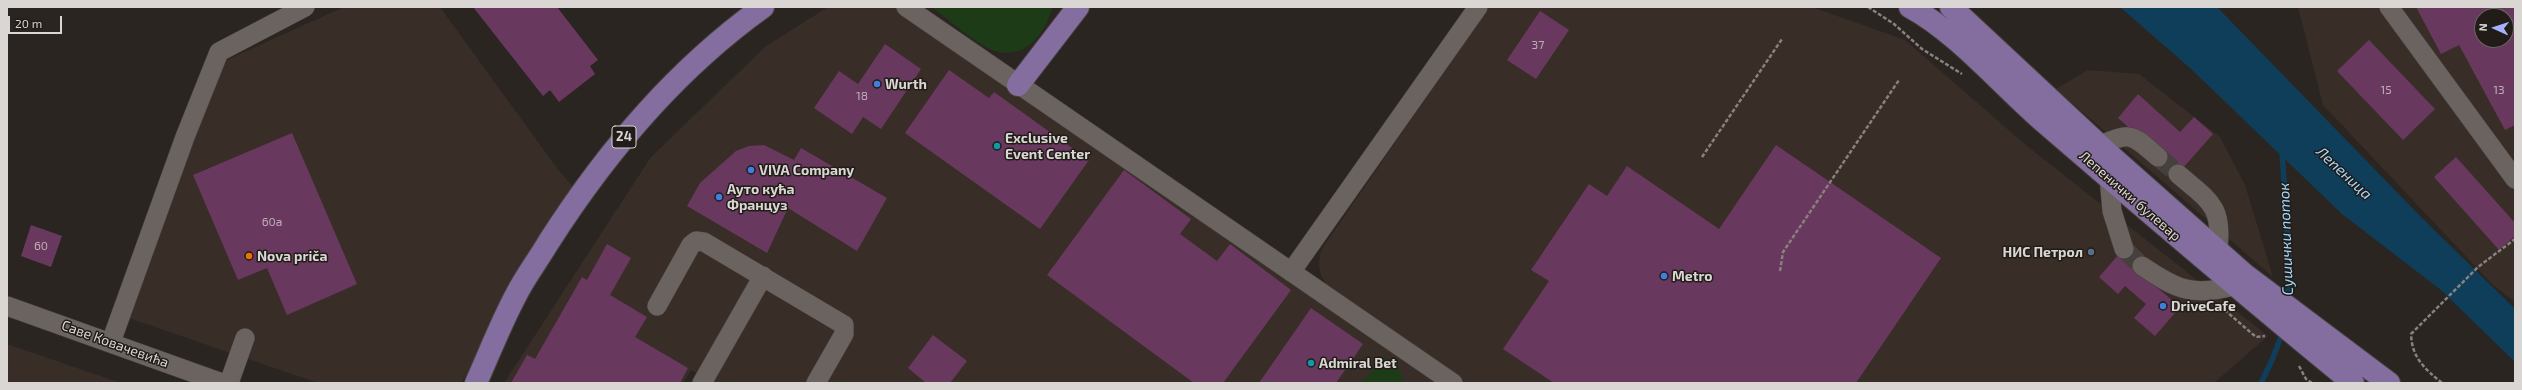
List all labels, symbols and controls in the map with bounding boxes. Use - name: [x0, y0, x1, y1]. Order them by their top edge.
- scale bar: [10, 8, 64, 34]
- north arrow: [2474, 8, 2514, 48]
- text: 20 m: [15, 16, 42, 30]
- text: N: [2476, 23, 2489, 32]
- house number: 37: [1532, 38, 1544, 52]
- place label: Wurth: [885, 76, 927, 92]
- marker: Wurth: [872, 79, 882, 89]
- house number: 15: [2380, 83, 2392, 97]
- house number: 13: [2493, 83, 2505, 97]
- house number: 18: [856, 89, 868, 103]
- road number: 24: [612, 126, 636, 148]
- place label: Exclusive Event Center: [1005, 130, 1090, 162]
- marker: Exclusive Event Center: [992, 141, 1002, 151]
- water label: Лепеница: [2312, 143, 2376, 203]
- street label: Лепенички булевар: [2076, 147, 2184, 245]
- place label: VIVA Company: [759, 162, 854, 178]
- marker: VIVA Company: [746, 165, 756, 175]
- place label: Ауто кућа Француз: [727, 181, 795, 214]
- water label: Сушички поток: [2275, 182, 2297, 296]
- marker: Ауто кућа Француз: [714, 192, 724, 202]
- house number: 60a: [262, 215, 282, 229]
- house number: 60: [34, 239, 48, 253]
- place label: НИС Петрол: [2002, 244, 2083, 260]
- marker: НИС Петрол: [2086, 247, 2096, 257]
- place label: Nova priča: [257, 248, 327, 264]
- marker: Nova priča: [244, 251, 254, 261]
- place label: Metro: [1672, 268, 1713, 284]
- marker: Metro: [1659, 271, 1669, 281]
- place label: DriveCafe: [2171, 298, 2236, 314]
- marker: DriveCafe: [2158, 301, 2168, 311]
- street label: Саве Ковачевића: [59, 317, 171, 371]
- place label: Admiral Bet: [1319, 355, 1397, 371]
- marker: Admiral Bet: [1306, 358, 1316, 368]

